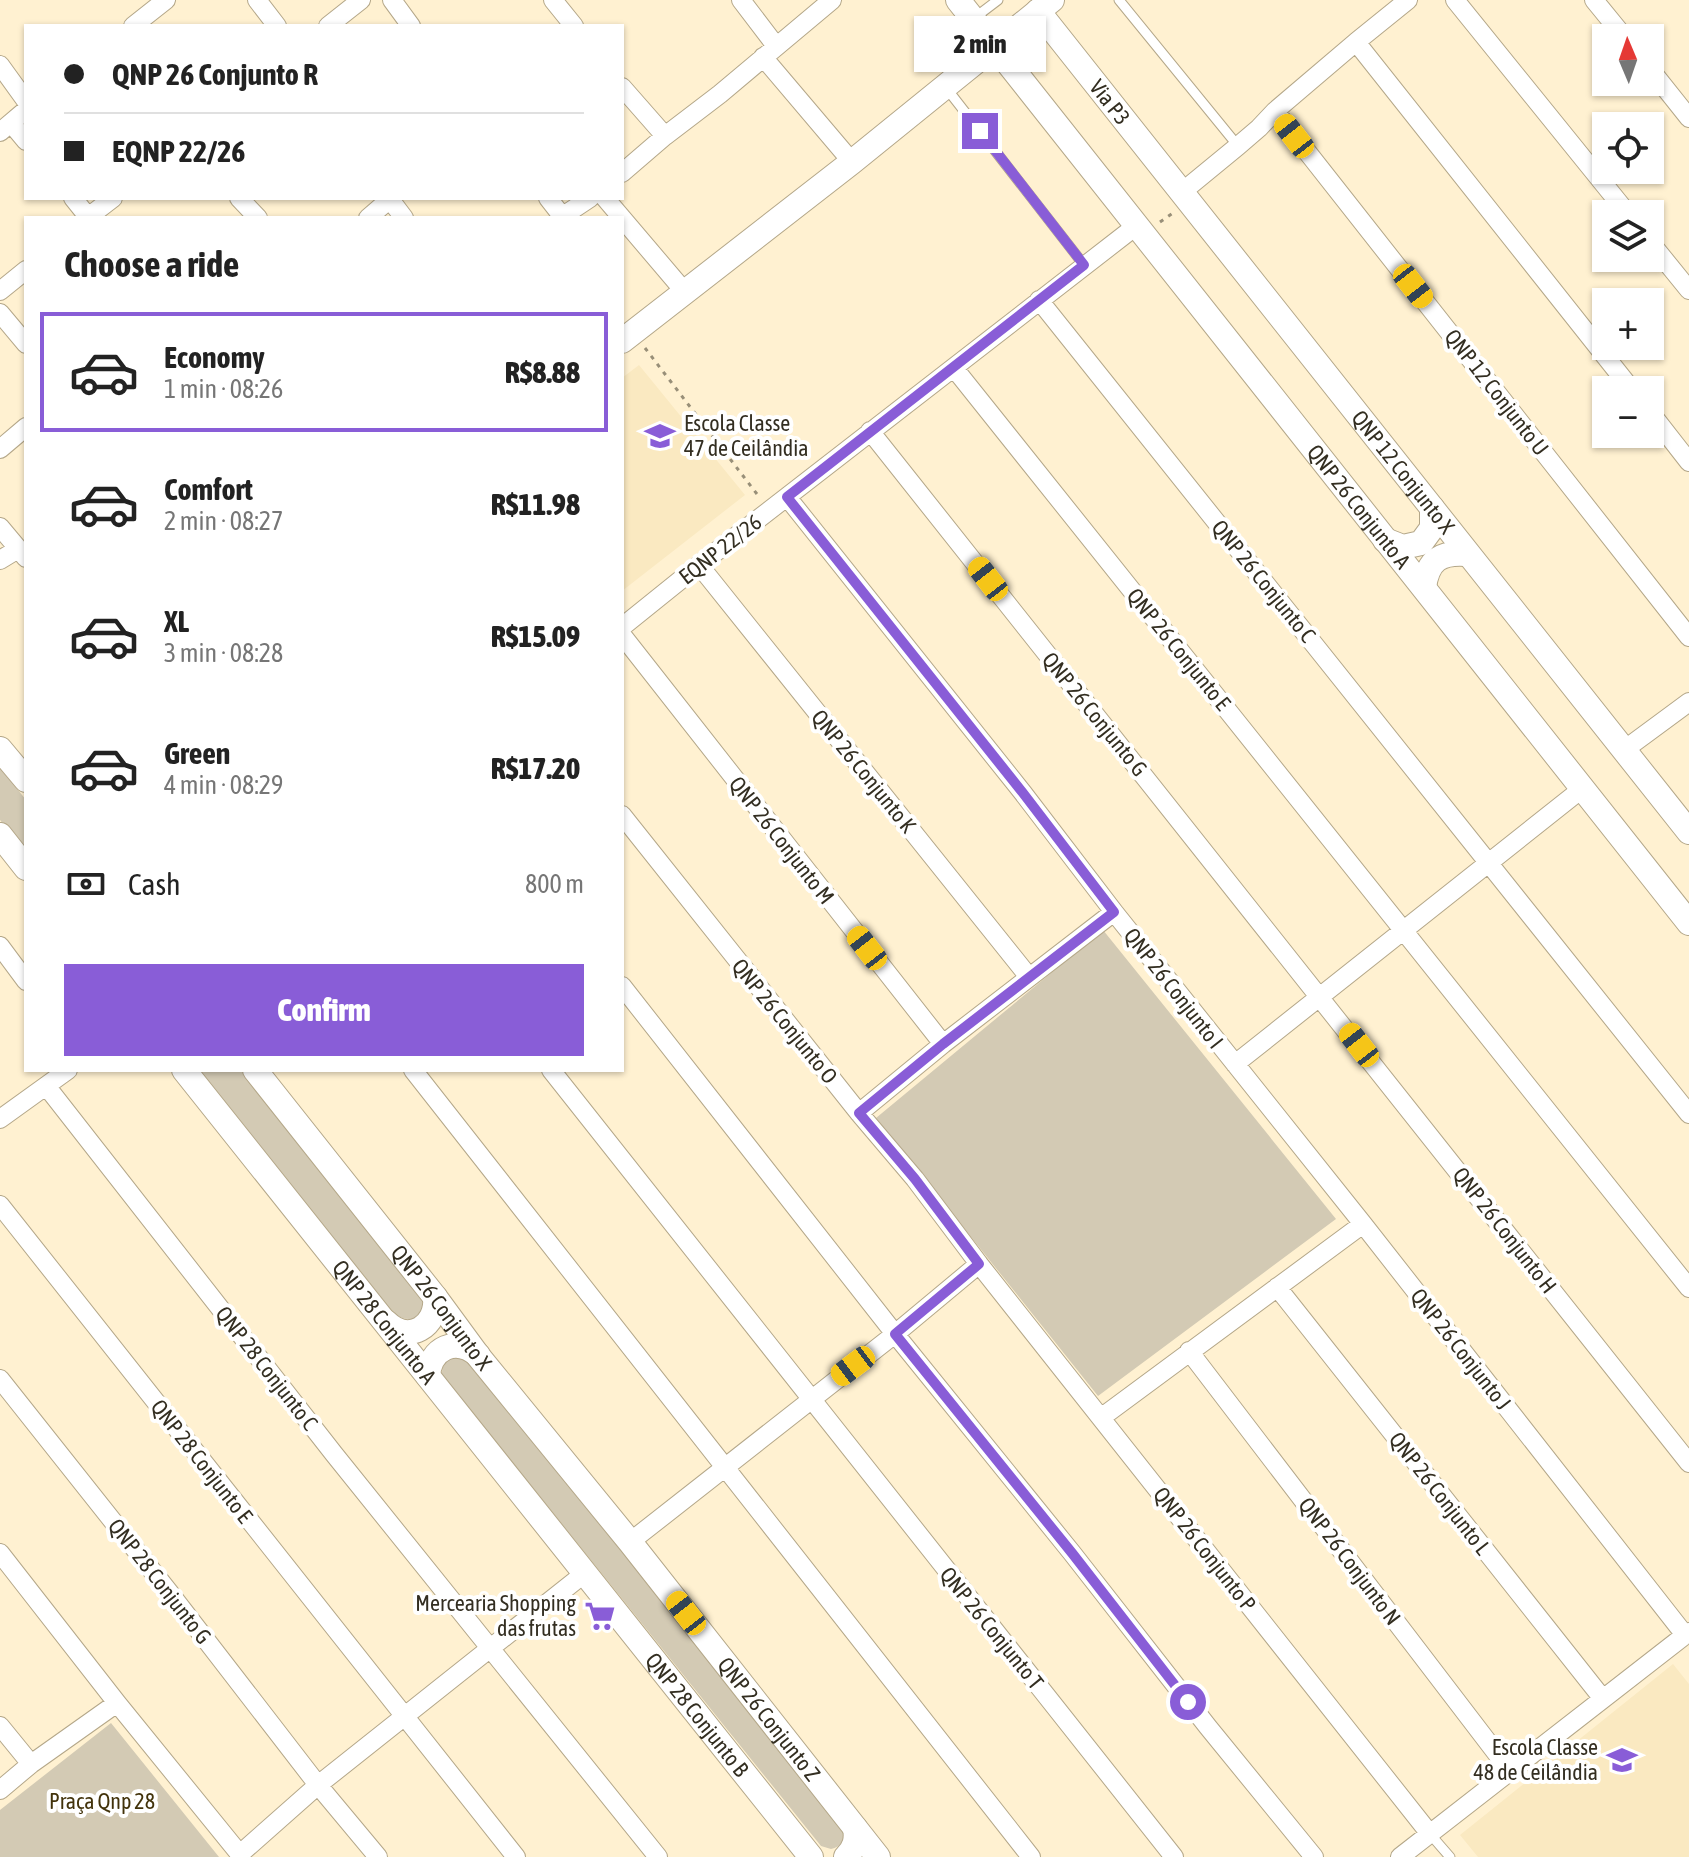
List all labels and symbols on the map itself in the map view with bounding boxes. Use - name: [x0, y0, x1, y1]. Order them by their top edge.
- callout: 2 min: [914, 15, 1046, 71]
- north arrow: [1592, 24, 1664, 96]
- street label: Via P3: [1084, 74, 1136, 130]
- car: [1270, 110, 1318, 162]
- route end: [962, 113, 998, 149]
- car: [1389, 260, 1437, 312]
- street label: QNP 12 Conjunto U: [1440, 324, 1554, 460]
- street label: QNP 12 Conjunto X: [1347, 405, 1460, 539]
- place label: Escola Classe 47 de Ceilândia: [684, 410, 809, 461]
- school or university icon: Escola Classe 47 de Ceilândia: [643, 419, 677, 453]
- street label: QNP 26 Conjunto A: [1302, 439, 1416, 574]
- street label: EQNP 22/26: [673, 509, 767, 589]
- street label: QNP 26 Conjunto C: [1207, 515, 1321, 648]
- car: [964, 553, 1012, 605]
- street label: QNP 26 Conjunto E: [1122, 583, 1237, 716]
- street label: QNP 26 Conjunto G: [1037, 647, 1153, 781]
- street label: QNP 26 Conjunto K: [806, 704, 922, 838]
- street label: QNP 26 Conjunto M: [724, 771, 840, 909]
- car: [843, 922, 891, 974]
- street label: QNP 26 Conjunto I: [1119, 923, 1229, 1053]
- street label: QNP 26 Conjunto O: [727, 953, 843, 1089]
- car: [1335, 1019, 1383, 1071]
- street label: QNP 26 Conjunto H: [1448, 1162, 1562, 1298]
- street label: QNP 26 Conjunto X: [386, 1240, 497, 1375]
- street label: QNP 28 Conjunto A: [327, 1255, 442, 1389]
- street label: QNP 26 Conjunto J: [1405, 1283, 1517, 1415]
- street label: QNP 28 Conjunto C: [211, 1301, 323, 1435]
- car: [827, 1342, 879, 1390]
- street label: QNP 28 Conjunto E: [146, 1394, 259, 1528]
- street label: QNP 26 Conjunto L: [1384, 1426, 1496, 1560]
- street label: QNP 26 Conjunto P: [1148, 1482, 1262, 1616]
- street label: QNP 26 Conjunto N: [1294, 1492, 1406, 1630]
- street label: QNP 28 Conjunto G: [103, 1513, 217, 1649]
- street label: QNP 26 Conjunto T: [935, 1562, 1049, 1695]
- car: [662, 1587, 710, 1639]
- place label: Mercearia Shopping das frutas: [415, 1590, 577, 1641]
- supermarket icon: Mercearia Shopping das frutas: [583, 1599, 617, 1633]
- street label: QNP 28 Conjunto B: [640, 1647, 755, 1782]
- street label: QNP 26 Conjunto Z: [713, 1652, 826, 1786]
- route start: [1170, 1684, 1206, 1720]
- place label: Escola Classe 48 de Ceilândia: [1473, 1734, 1598, 1785]
- school or university icon: Escola Classe 48 de Ceilândia: [1605, 1743, 1639, 1777]
- park label: Praça Qnp 28: [49, 1788, 155, 1814]

